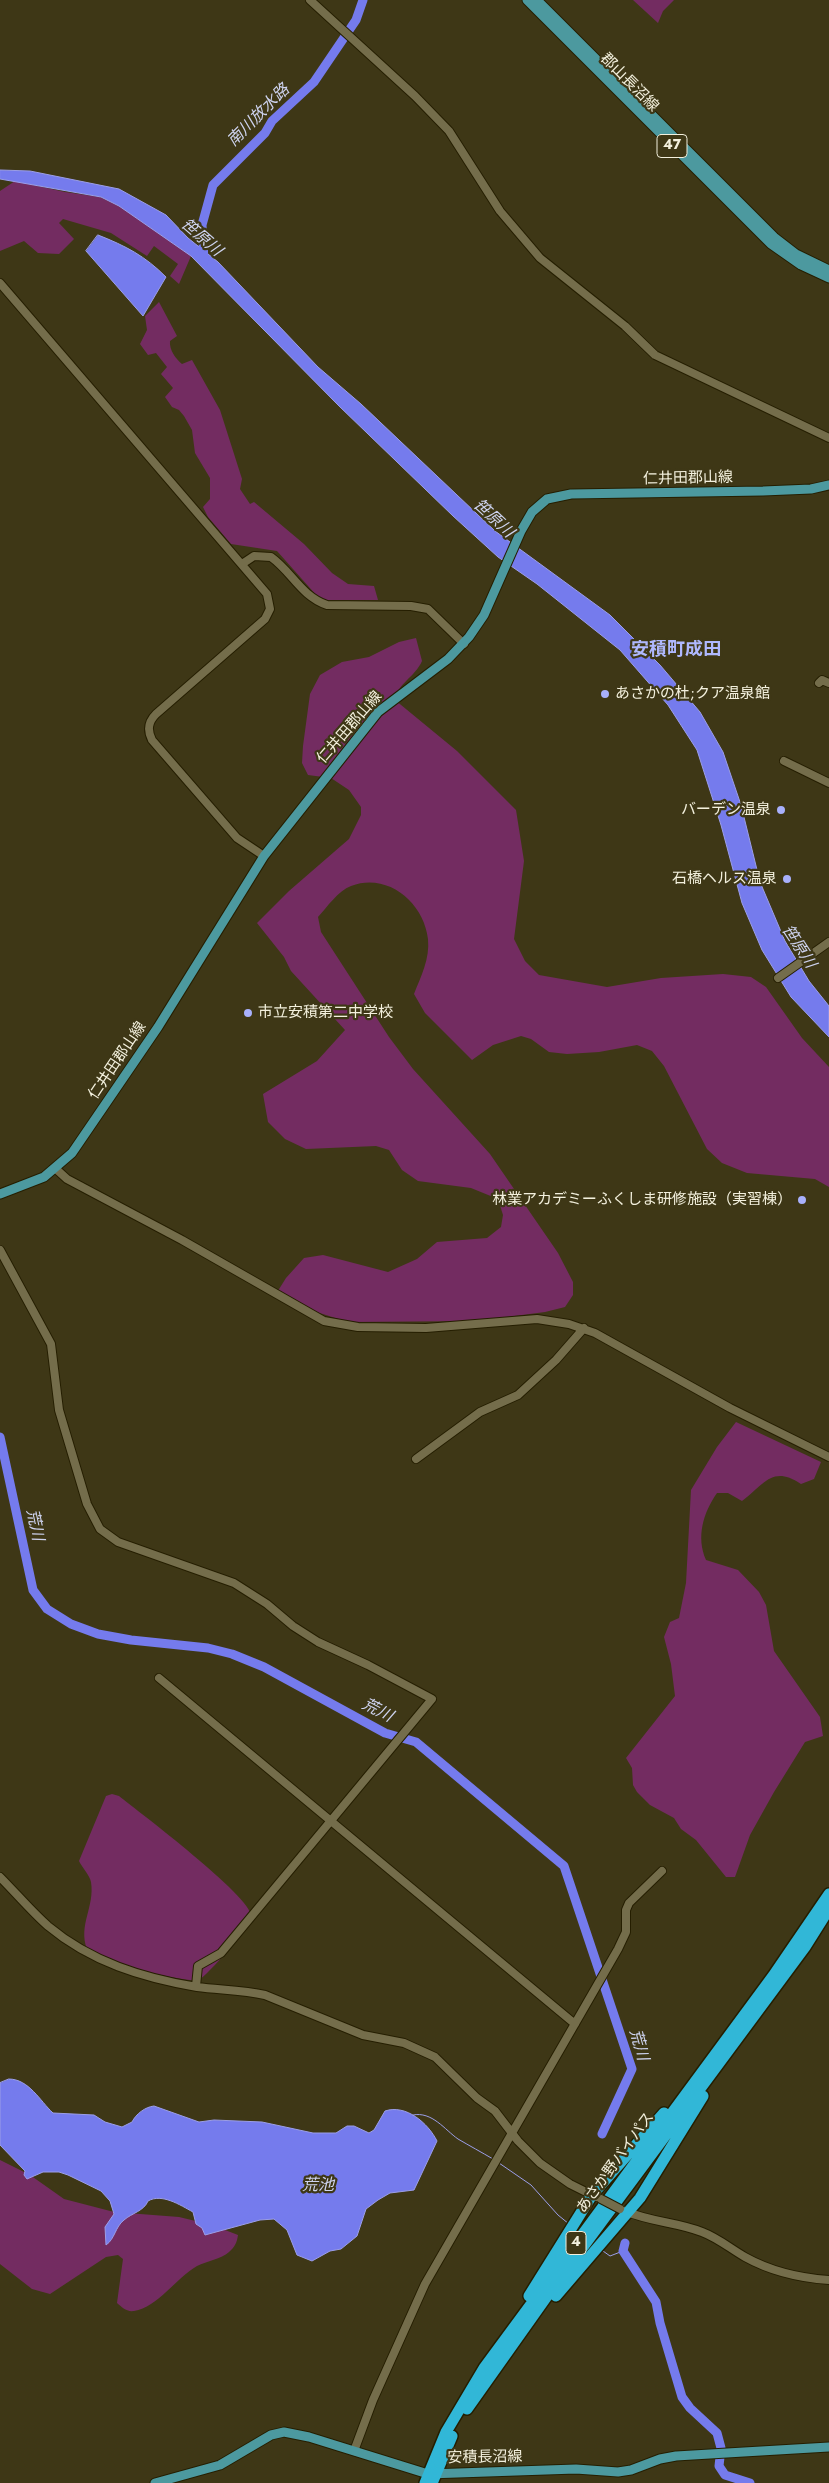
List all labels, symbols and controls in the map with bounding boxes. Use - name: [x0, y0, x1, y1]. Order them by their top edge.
- street label: 郡山長沼線: [596, 50, 662, 116]
- water label: 南川放水路: [224, 81, 294, 151]
- road number: 47: [657, 134, 687, 158]
- water label: 笹原川: [177, 215, 225, 261]
- street label: 仁井田郡山線: [643, 469, 733, 489]
- water label: 笹原川: [469, 496, 517, 542]
- district label: 安積町成田: [631, 640, 721, 662]
- place label: あさかの杜;クア温泉館: [615, 685, 770, 703]
- street label: 仁井田郡山線: [314, 688, 386, 768]
- marker: あさかの杜;クア温泉館: [599, 688, 611, 700]
- place label: バーデン温泉: [681, 801, 771, 819]
- marker: バーデン温泉: [775, 804, 787, 816]
- place label: 石橋ヘルス温泉: [672, 870, 777, 888]
- marker: 石橋ヘルス温泉: [781, 873, 793, 885]
- water label: 笹原川: [777, 922, 819, 972]
- place label: 市立安積第二中学校: [258, 1004, 393, 1022]
- marker: 市立安積第二中学校: [242, 1007, 254, 1019]
- street label: 仁井田郡山線: [85, 1019, 151, 1103]
- place label: 林業アカデミーふくしま研修施設（実習棟）: [492, 1191, 792, 1209]
- marker: 林業アカデミーふくしま研修施設（実習棟）: [796, 1194, 808, 1206]
- water label: 荒川: [21, 1507, 47, 1543]
- water label: 荒川: [358, 1695, 396, 1727]
- water label: 荒川: [624, 2027, 652, 2063]
- street label: あさか野バイパス: [573, 2109, 659, 2217]
- water label: 荒池: [302, 2176, 334, 2196]
- road number: 4: [566, 2232, 586, 2254]
- street label: 安積長沼線: [447, 2448, 523, 2468]

